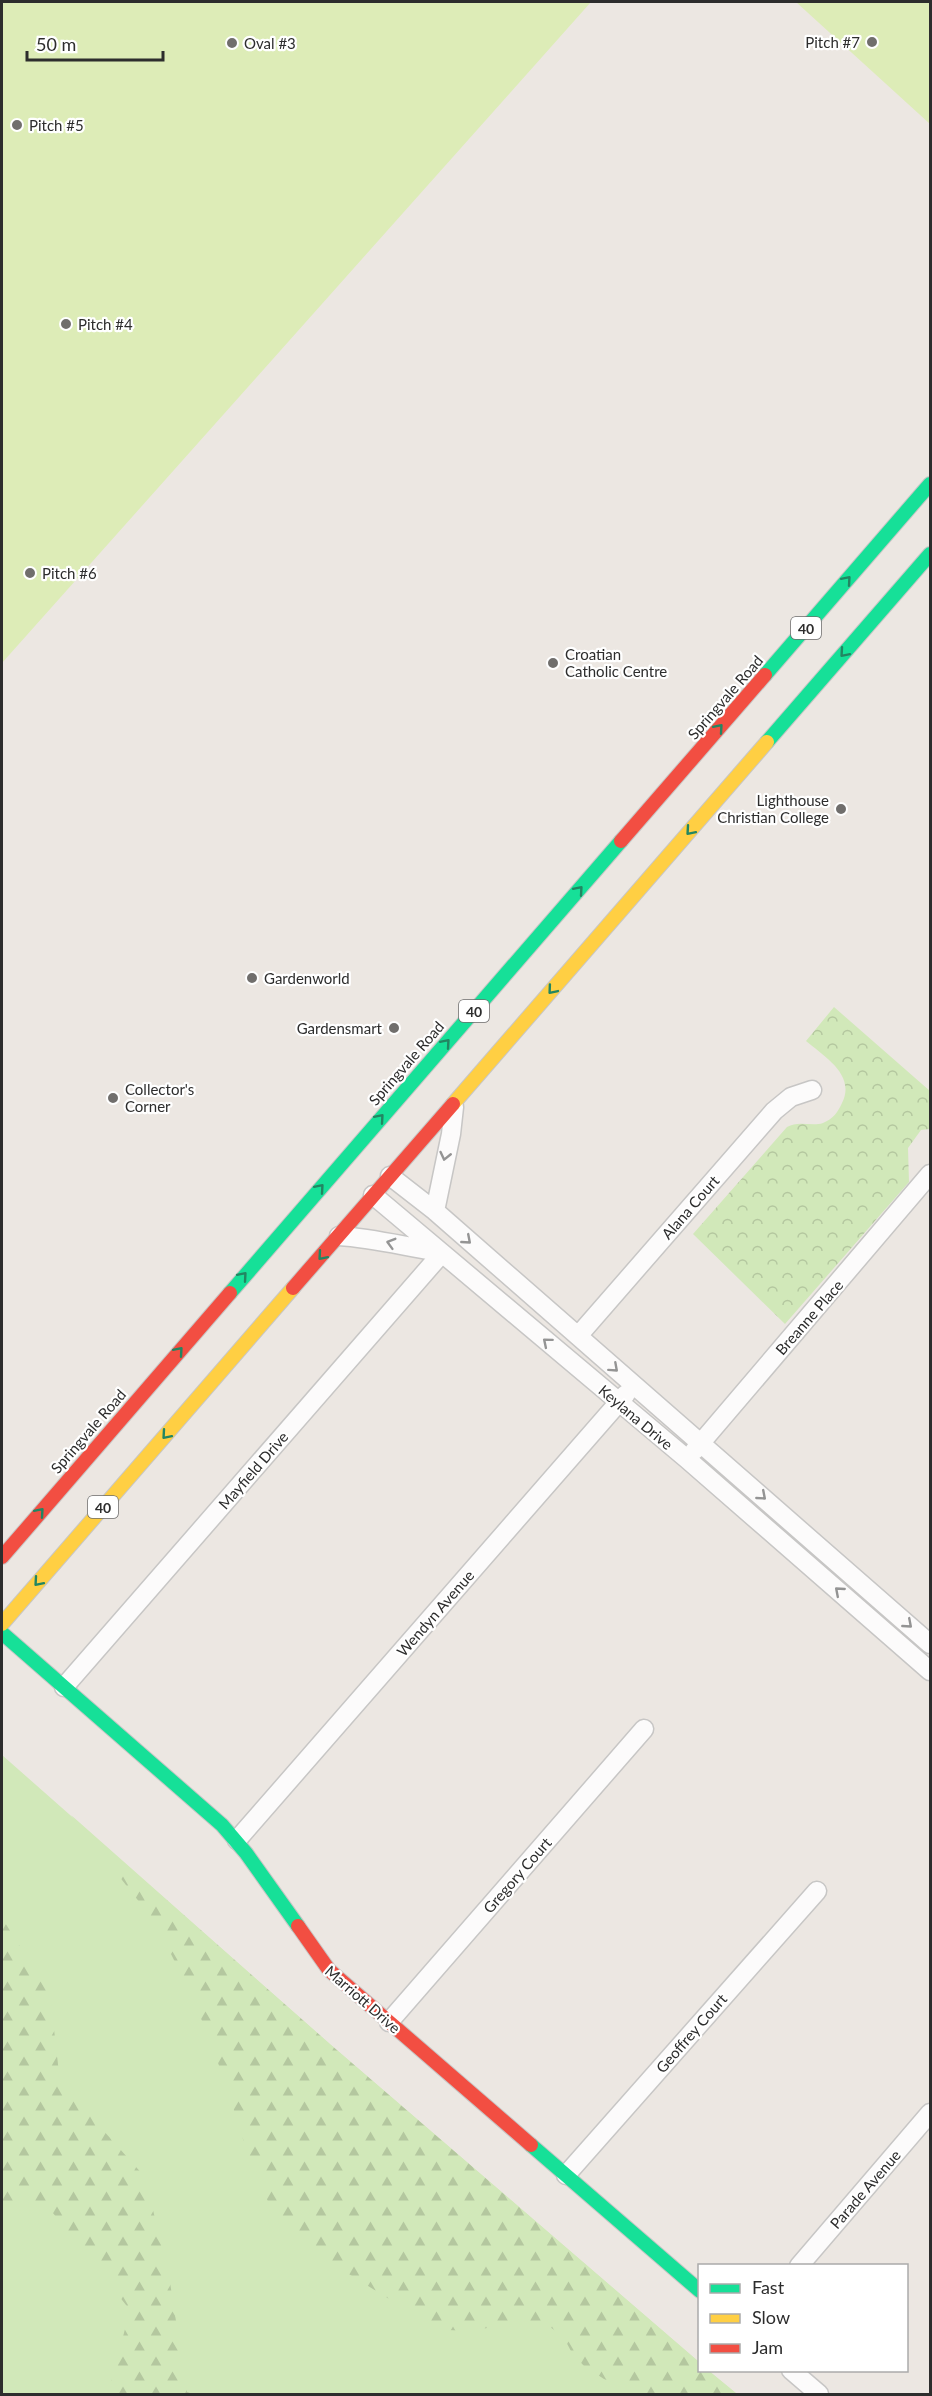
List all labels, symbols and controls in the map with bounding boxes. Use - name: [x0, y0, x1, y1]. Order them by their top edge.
- scale bar: [27, 24, 164, 62]
- text: 50 m: [36, 33, 76, 55]
- place label: Pitch #7: [805, 33, 860, 51]
- place label: Oval #3: [244, 34, 296, 52]
- marker: Pitch #7: [865, 35, 879, 49]
- marker: Oval #3: [225, 36, 239, 50]
- place label: Pitch #5: [29, 116, 84, 134]
- marker: Pitch #5: [10, 118, 24, 132]
- place label: Pitch #4: [78, 315, 133, 333]
- marker: Pitch #4: [59, 317, 73, 331]
- place label: Pitch #6: [42, 564, 97, 582]
- marker: Pitch #6: [23, 566, 37, 580]
- one-way arrow: [840, 576, 851, 587]
- road number: 40: [791, 617, 821, 639]
- place label: Croatian Catholic Centre: [565, 645, 667, 680]
- one-way arrow: [840, 647, 851, 657]
- street label: Springvale Road: [684, 651, 766, 743]
- marker: Croatian Catholic Centre: [546, 656, 560, 670]
- one-way arrow: [712, 724, 723, 735]
- place label: Lighthouse Christian College: [717, 791, 829, 826]
- marker: Lighthouse Christian College: [834, 802, 848, 816]
- one-way arrow: [686, 825, 697, 835]
- one-way arrow: [572, 886, 583, 897]
- place label: Gardenworld: [264, 969, 350, 987]
- marker: Gardenworld: [245, 971, 259, 985]
- one-way arrow: [549, 983, 560, 994]
- road number: 40: [459, 1000, 489, 1022]
- street label: Springvale Road: [365, 1017, 447, 1109]
- place label: Gardensmart: [297, 1019, 383, 1037]
- marker: Gardensmart: [387, 1021, 401, 1035]
- one-way arrow: [438, 1039, 449, 1050]
- place label: Collector's Corner: [125, 1080, 194, 1115]
- marker: Collector's Corner: [106, 1091, 120, 1105]
- one-way arrow: [373, 1114, 384, 1125]
- one-way arrow: [440, 1151, 453, 1161]
- street label: Alana Court: [658, 1171, 723, 1242]
- one-way arrow: [313, 1184, 324, 1195]
- one-way arrow: [461, 1233, 471, 1244]
- one-way arrow: [386, 1238, 397, 1250]
- one-way arrow: [318, 1249, 329, 1259]
- one-way arrow: [236, 1272, 247, 1283]
- street label: Breanne Place: [772, 1276, 847, 1358]
- one-way arrow: [543, 1338, 554, 1349]
- one-way arrow: [172, 1347, 183, 1358]
- one-way arrow: [607, 1361, 618, 1372]
- street label: Keylana Drive: [595, 1381, 677, 1453]
- street label: Springvale Road: [47, 1385, 129, 1477]
- one-way arrow: [162, 1428, 173, 1439]
- street label: Mayfield Drive: [214, 1428, 292, 1512]
- one-way arrow: [755, 1488, 766, 1499]
- road number: 40: [88, 1496, 118, 1518]
- one-way arrow: [32, 1508, 43, 1519]
- street label: Wendyn Avenue: [393, 1566, 477, 1660]
- one-way arrow: [34, 1575, 45, 1586]
- one-way arrow: [835, 1587, 846, 1598]
- one-way arrow: [901, 1617, 912, 1628]
- street label: Gregory Court: [479, 1833, 555, 1917]
- street label: Marriott Drive: [322, 1961, 404, 2037]
- street label: Geoffrey Court: [652, 1989, 731, 2076]
- street label: Parade Avenue: [826, 2146, 904, 2232]
- legend: [698, 2264, 908, 2372]
- text: Fast: [752, 2276, 785, 2298]
- text: Slow: [752, 2306, 790, 2328]
- text: Jam: [752, 2336, 783, 2358]

